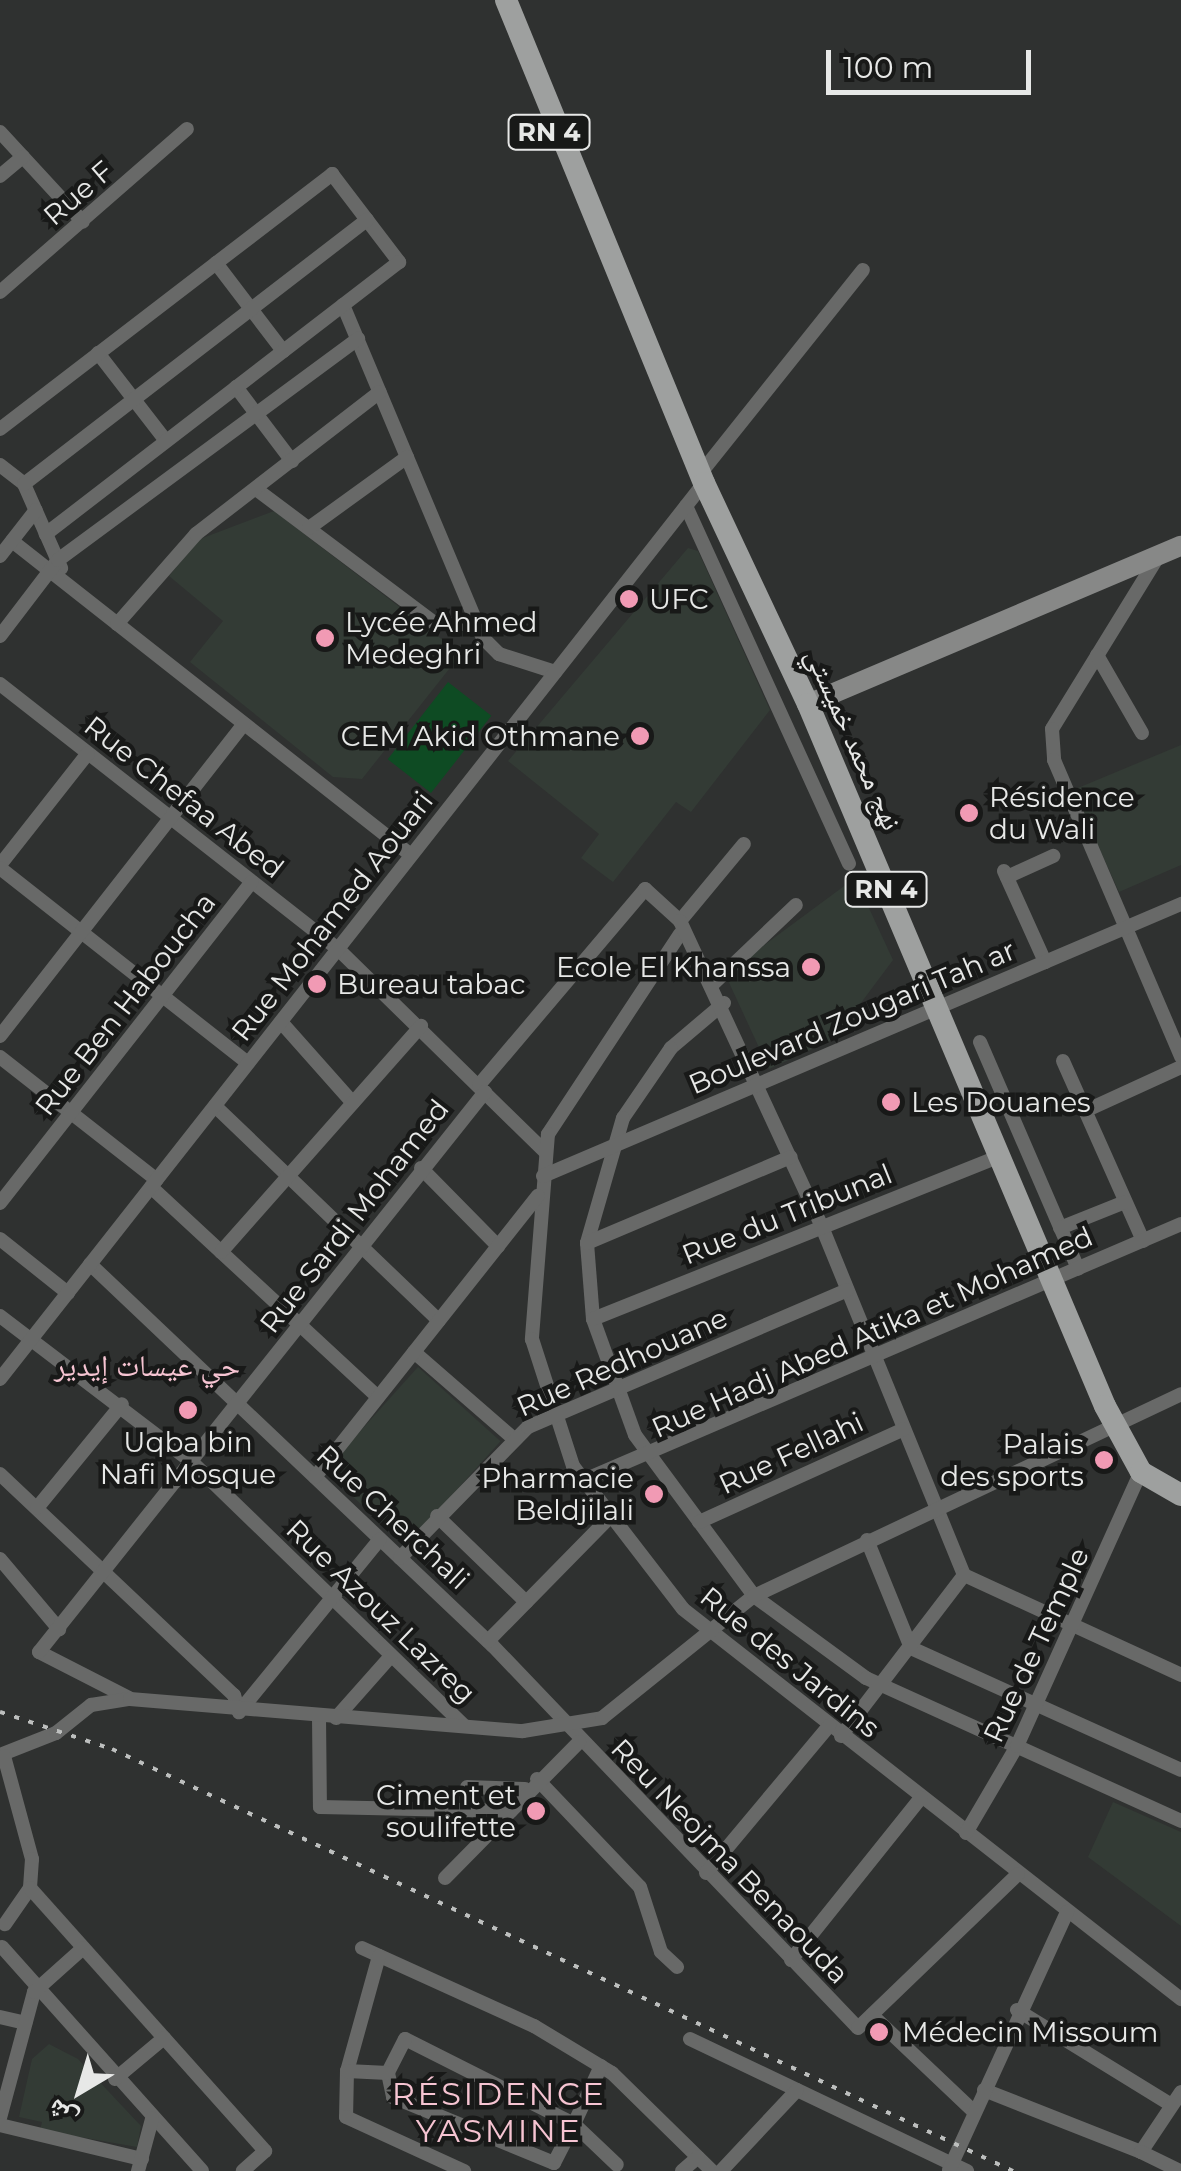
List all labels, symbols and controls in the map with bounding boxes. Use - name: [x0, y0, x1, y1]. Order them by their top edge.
- scale bar: [831, 30, 1036, 92]
- text: 100 m: [843, 49, 933, 86]
- road number: RN 4: [506, 112, 592, 152]
- street label: Rue F: [36, 154, 120, 232]
- place label: UFC: [649, 582, 709, 616]
- marker: UFC: [618, 588, 640, 610]
- place label: Lycée Ahmed Medeghri: [345, 605, 538, 671]
- marker: Lycée Ahmed Medeghri: [314, 627, 336, 649]
- street label: نهج محمد خميستي: [799, 643, 909, 835]
- street label: Rue Chefaa Abed: [78, 709, 290, 885]
- place label: CEM Akid Othmane: [341, 719, 620, 753]
- marker: CEM Akid Othmane: [629, 725, 651, 747]
- place label: Résidence du Wali: [989, 780, 1135, 846]
- street label: Rue Mohamed Aouari: [224, 785, 440, 1047]
- marker: Résidence du Wali: [958, 802, 980, 824]
- road number: RN 4: [844, 869, 928, 909]
- street label: Rue Ben Haboucha: [28, 886, 222, 1122]
- street label: Boulevard Zougari Tah ar: [684, 933, 1020, 1101]
- place label: Ecole El Khanssa: [556, 950, 791, 984]
- marker: Ecole El Khanssa: [800, 956, 822, 978]
- place label: Bureau tabac: [337, 967, 525, 1001]
- marker: Bureau tabac: [306, 973, 328, 995]
- place label: Les Douanes: [911, 1085, 1091, 1119]
- marker: Les Douanes: [880, 1091, 902, 1113]
- street label: Rue Sardi Mohamed: [252, 1093, 456, 1339]
- street label: Rue du Tribunal: [677, 1157, 897, 1271]
- street label: Rue Hadj Abed Atika et Mohamed: [646, 1219, 1098, 1445]
- street label: Rue Redhouane: [511, 1300, 733, 1424]
- district label: حي عيسات إيدير: [54, 1348, 240, 1384]
- marker: Uqba bin Nafi Mosque: [177, 1399, 199, 1421]
- street label: Rue Fellahi: [713, 1405, 869, 1501]
- place label: Uqba bin Nafi Mosque: [100, 1425, 276, 1491]
- place label: Palais des sports: [940, 1427, 1084, 1493]
- street label: Rue Cherchali: [310, 1438, 476, 1596]
- marker: Palais des sports: [1093, 1449, 1115, 1471]
- place label: Pharmacie Beldjilali: [481, 1461, 634, 1527]
- marker: Pharmacie Beldjilali: [643, 1483, 665, 1505]
- street label: Rue Azouz Lazreg: [280, 1512, 482, 1710]
- street label: Rue de Temple: [976, 1542, 1096, 1748]
- street label: Rue des Jardins: [694, 1579, 886, 1745]
- street label: Reu Neojma Benaouda: [604, 1732, 856, 1990]
- place label: Ciment et soulifette: [376, 1778, 516, 1844]
- marker: Ciment et soulifette: [525, 1800, 547, 1822]
- place label: Médecin Missoum: [902, 2015, 1159, 2049]
- marker: Médecin Missoum: [866, 2019, 892, 2045]
- north arrow: [30, 2041, 130, 2141]
- district label: RÉSIDENCE YASMINE: [392, 2076, 606, 2151]
- text: ش: [39, 2092, 84, 2137]

